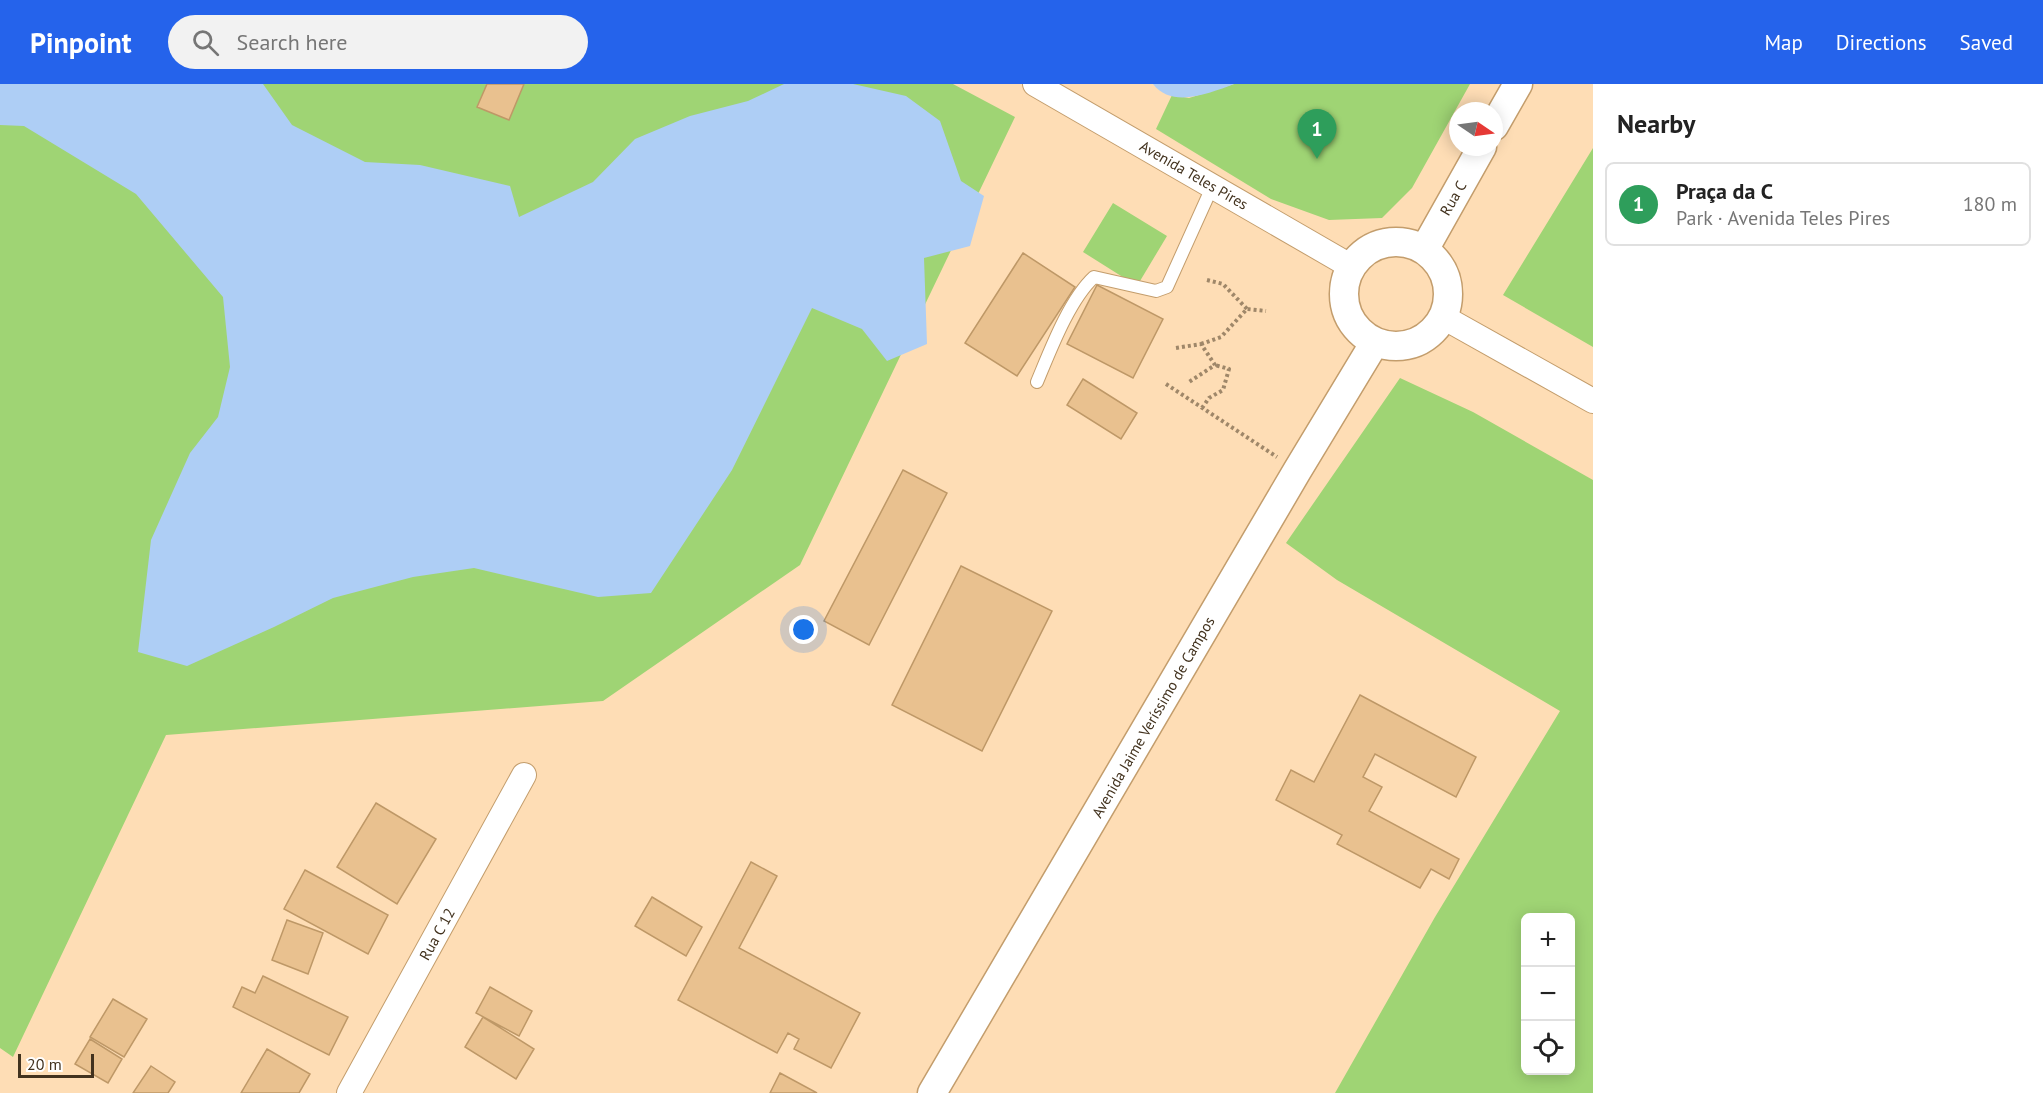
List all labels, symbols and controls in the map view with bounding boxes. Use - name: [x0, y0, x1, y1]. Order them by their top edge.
- search box: [168, 15, 588, 69]
- text: Pinpoint: [30, 24, 132, 61]
- icon: search: [189, 26, 222, 59]
- text: Search here: [237, 28, 347, 56]
- text: Map: [1764, 29, 1803, 56]
- text: Directions: [1836, 29, 1927, 56]
- text: Saved: [1960, 29, 2013, 56]
- north arrow: [1449, 102, 1503, 156]
- text: Nearby: [1617, 107, 1695, 140]
- pin: 1: [1298, 110, 1336, 159]
- street label: Avenida Teles Pires: [1136, 136, 1252, 214]
- street label: Rua C: [1436, 177, 1470, 219]
- text: Praça da C: [1676, 177, 1773, 205]
- text: 1: [1633, 191, 1644, 217]
- text: 180 m: [1963, 191, 2017, 217]
- text: Park · Avenida Teles Pires: [1676, 205, 1890, 231]
- street label: Avenida Jaime Veríssimo de Campos: [1087, 613, 1219, 821]
- your location: [789, 615, 818, 644]
- street label: Rua C 12: [415, 905, 459, 963]
- map controls: [1521, 913, 1575, 1075]
- button: +: [1521, 913, 1575, 967]
- button: −: [1521, 967, 1575, 1021]
- button: locate: [1521, 1021, 1575, 1075]
- scale bar: [18, 1051, 94, 1078]
- text: 20 m: [27, 1054, 62, 1074]

